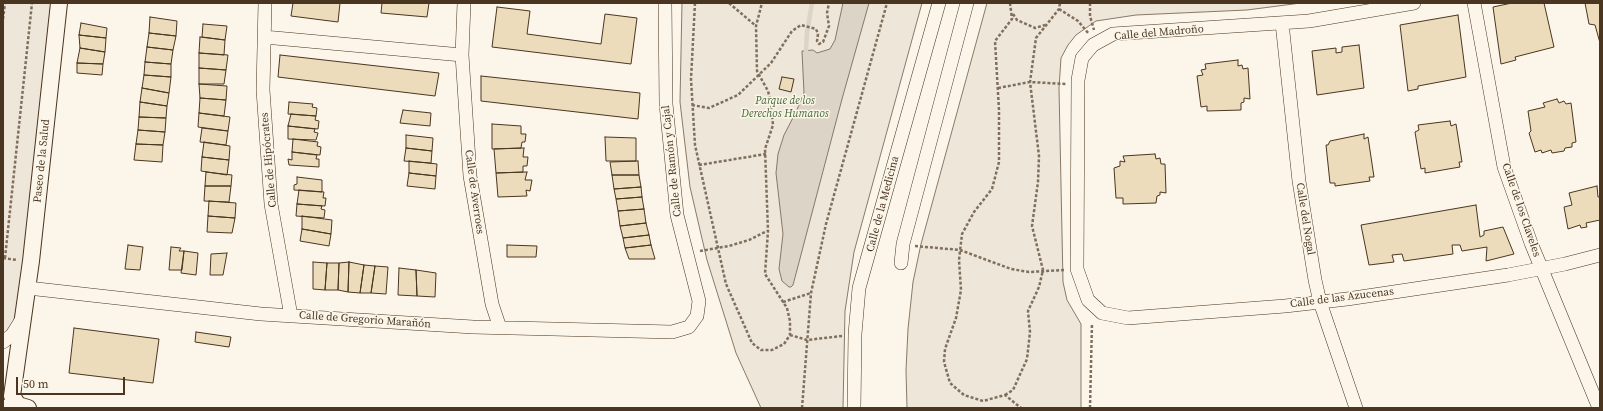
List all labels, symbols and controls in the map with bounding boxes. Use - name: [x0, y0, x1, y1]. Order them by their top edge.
- street label: Calle del Madroño: [1114, 23, 1204, 43]
- park label: Parque de los Derechos Humanos: [741, 94, 829, 120]
- street label: Calle de Ramón y Cajal: [660, 105, 684, 217]
- street label: Calle de Hipócrates: [258, 112, 280, 208]
- street label: Paseo de la Salud: [31, 119, 53, 203]
- street label: Calle de Averroes: [462, 149, 486, 235]
- street label: Calle de la Medicina: [864, 155, 902, 253]
- street label: Calle de los Claveles: [1499, 161, 1543, 259]
- street label: Calle del Nogal: [1293, 182, 1317, 256]
- street label: Calle de las Azucenas: [1289, 285, 1395, 311]
- street label: Calle de Gregorio Marañón: [299, 309, 431, 331]
- scale bar: [18, 369, 127, 395]
- text: 50 m: [23, 376, 49, 392]

